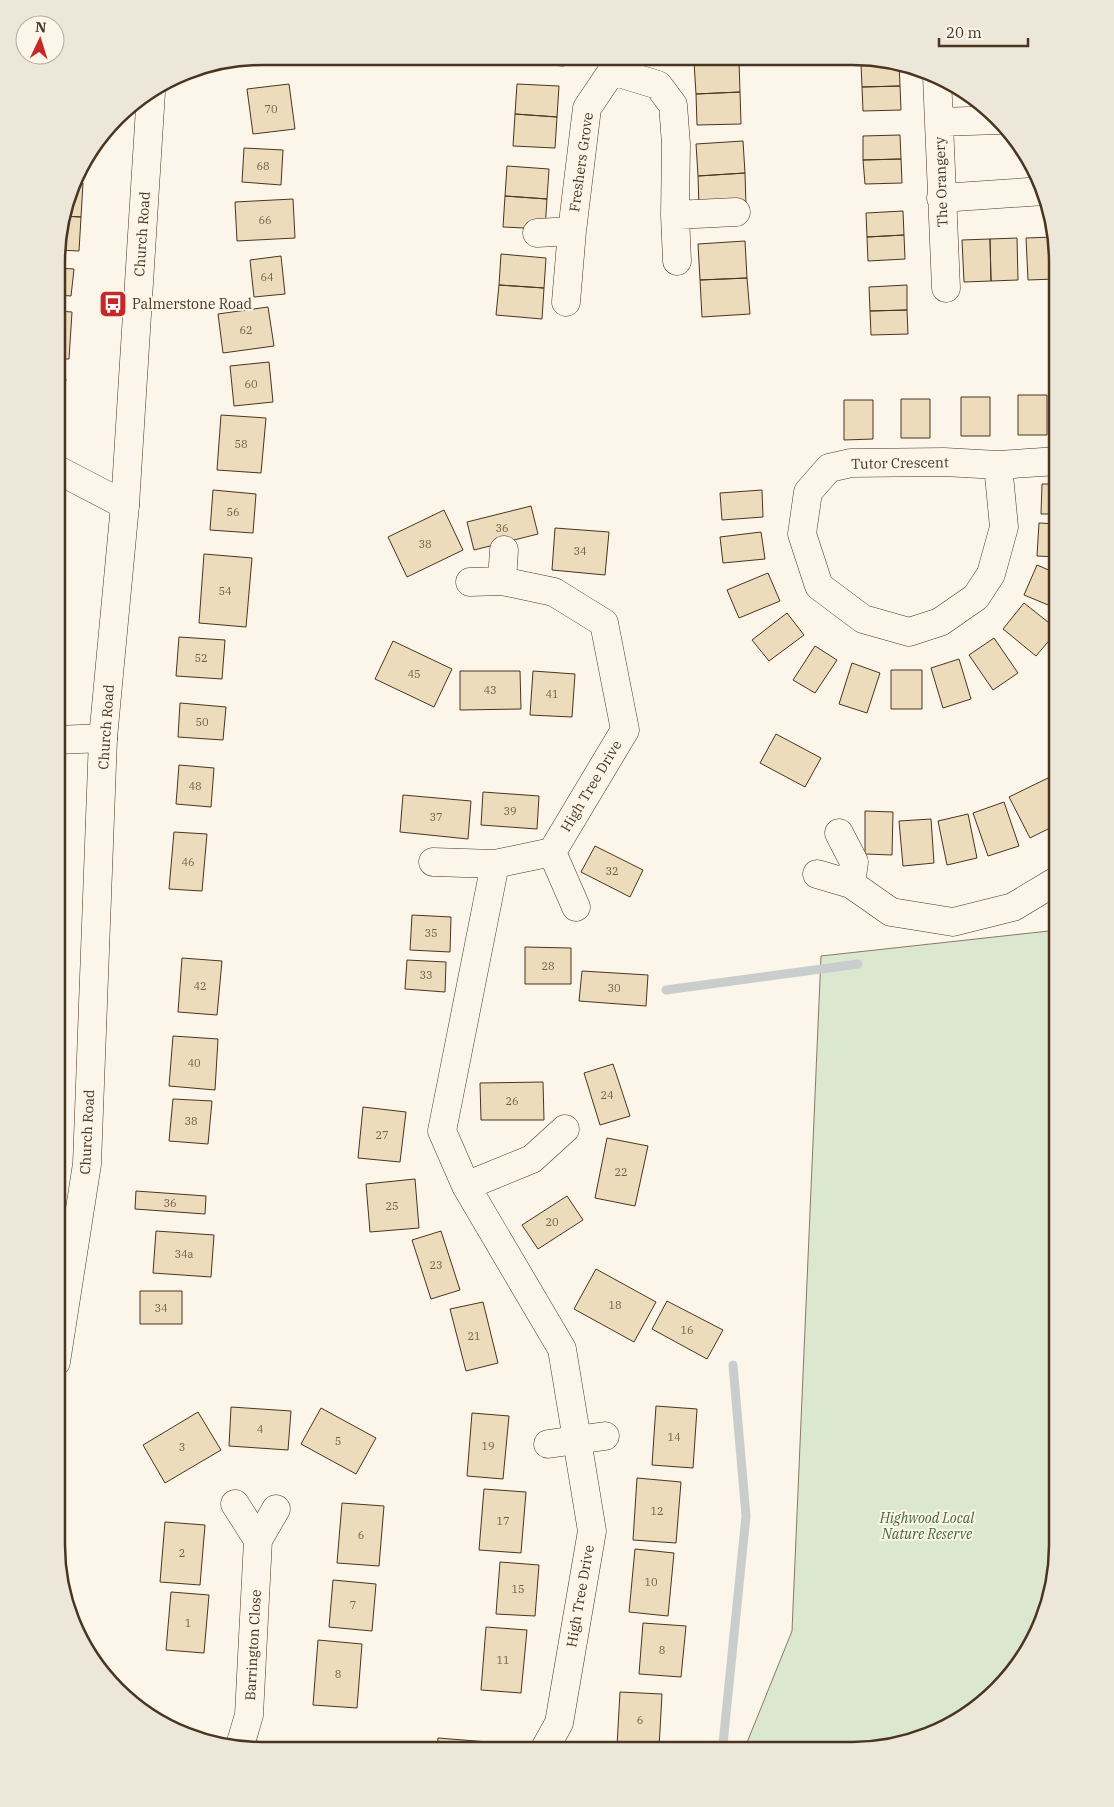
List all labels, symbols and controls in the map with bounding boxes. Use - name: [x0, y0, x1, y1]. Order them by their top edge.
- north arrow: [15, 15, 65, 65]
- scale bar: [939, 15, 1028, 47]
- text: N: [35, 18, 47, 36]
- text: 20 m: [946, 23, 982, 42]
- house number: 70: [264, 102, 278, 116]
- street label: Freshers Grove: [565, 111, 597, 213]
- street label: The Orangery: [930, 136, 952, 228]
- house number: 68: [256, 159, 270, 173]
- street label: Church Road: [130, 190, 154, 277]
- house number: 66: [258, 213, 272, 227]
- house number: 64: [260, 270, 274, 284]
- bus stop icon: Palmerstone Road: [98, 289, 128, 319]
- place label: Palmerstone Road: [132, 295, 253, 313]
- house number: 62: [239, 323, 253, 337]
- house number: 60: [244, 377, 258, 391]
- house number: 58: [234, 437, 248, 451]
- street label: Tutor Crescent: [851, 453, 949, 473]
- house number: 56: [226, 505, 240, 519]
- house number: 36: [495, 521, 509, 535]
- house number: 38: [418, 537, 432, 551]
- house number: 34: [573, 544, 587, 558]
- house number: 54: [218, 584, 232, 598]
- house number: 52: [194, 651, 208, 665]
- house number: 45: [407, 667, 421, 681]
- street label: Church Road: [94, 683, 118, 770]
- house number: 43: [483, 683, 497, 697]
- house number: 41: [545, 687, 559, 701]
- house number: 50: [195, 715, 209, 729]
- street label: High Tree Drive: [557, 737, 625, 835]
- house number: 48: [188, 779, 202, 793]
- house number: 39: [503, 804, 517, 818]
- house number: 37: [429, 810, 443, 824]
- house number: 46: [181, 855, 195, 869]
- house number: 32: [605, 864, 619, 878]
- house number: 35: [424, 926, 438, 940]
- house number: 28: [541, 959, 555, 973]
- house number: 33: [419, 968, 433, 982]
- house number: 42: [193, 979, 207, 993]
- house number: 30: [607, 981, 621, 995]
- house number: 40: [187, 1056, 201, 1070]
- street label: Church Road: [76, 1088, 98, 1175]
- house number: 24: [600, 1088, 614, 1102]
- house number: 26: [505, 1094, 519, 1108]
- house number: 38: [184, 1114, 198, 1128]
- house number: 27: [375, 1128, 389, 1142]
- house number: 22: [614, 1165, 628, 1179]
- house number: 36: [163, 1196, 177, 1210]
- house number: 25: [385, 1199, 399, 1213]
- house number: 20: [545, 1215, 559, 1229]
- house number: 34a: [174, 1247, 194, 1261]
- house number: 23: [429, 1258, 443, 1272]
- house number: 18: [608, 1298, 622, 1312]
- house number: 34: [154, 1301, 168, 1315]
- house number: 16: [680, 1323, 694, 1337]
- house number: 21: [467, 1329, 481, 1343]
- house number: 4: [257, 1422, 264, 1436]
- house number: 14: [667, 1430, 681, 1444]
- house number: 5: [335, 1434, 341, 1448]
- house number: 19: [481, 1439, 495, 1453]
- house number: 3: [179, 1440, 185, 1454]
- house number: 12: [650, 1504, 664, 1518]
- park label: Highwood Local Nature Reserve: [879, 1509, 975, 1543]
- house number: 17: [496, 1514, 510, 1528]
- house number: 6: [358, 1528, 364, 1542]
- street label: High Tree Drive: [562, 1543, 598, 1649]
- house number: 2: [179, 1546, 185, 1560]
- house number: 10: [644, 1575, 658, 1589]
- house number: 15: [511, 1582, 525, 1596]
- street label: Barrington Close: [241, 1589, 265, 1701]
- house number: 7: [350, 1598, 356, 1612]
- house number: 1: [185, 1616, 191, 1630]
- house number: 8: [659, 1643, 665, 1657]
- house number: 11: [496, 1653, 510, 1667]
- house number: 8: [335, 1667, 341, 1681]
- house number: 6: [637, 1713, 643, 1727]

